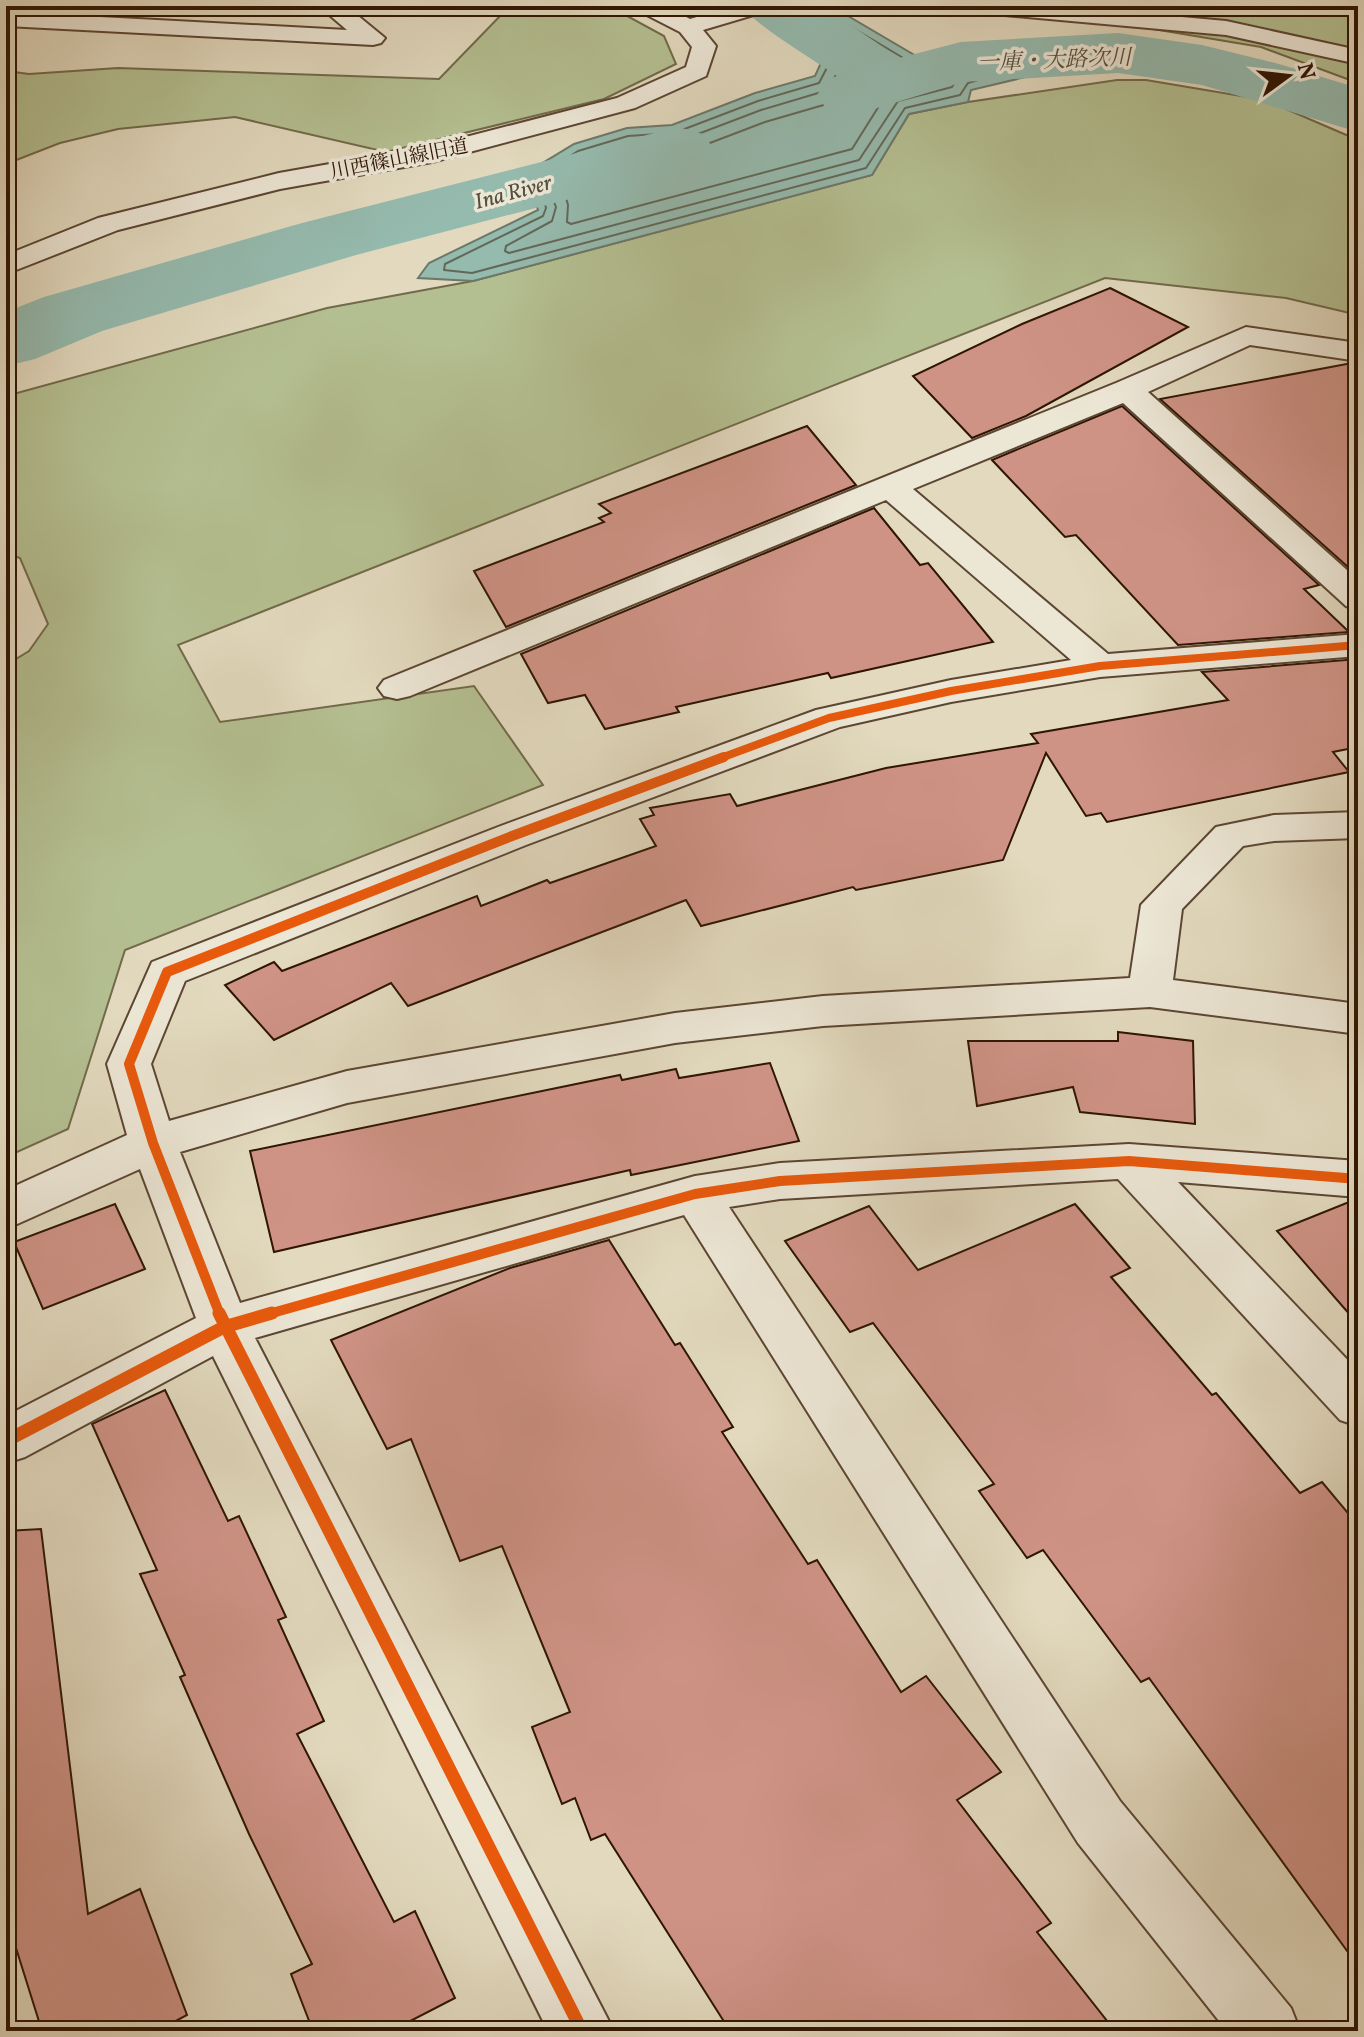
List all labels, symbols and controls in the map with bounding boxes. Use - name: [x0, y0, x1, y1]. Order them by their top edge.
- north arrow: [1248, 36, 1328, 116]
- water label: 一庫・大路次川: [977, 43, 1134, 80]
- text: N: [1288, 60, 1322, 83]
- street label: 川西篠山線旧道: [328, 133, 471, 187]
- water label: Ina River: [471, 168, 557, 219]

